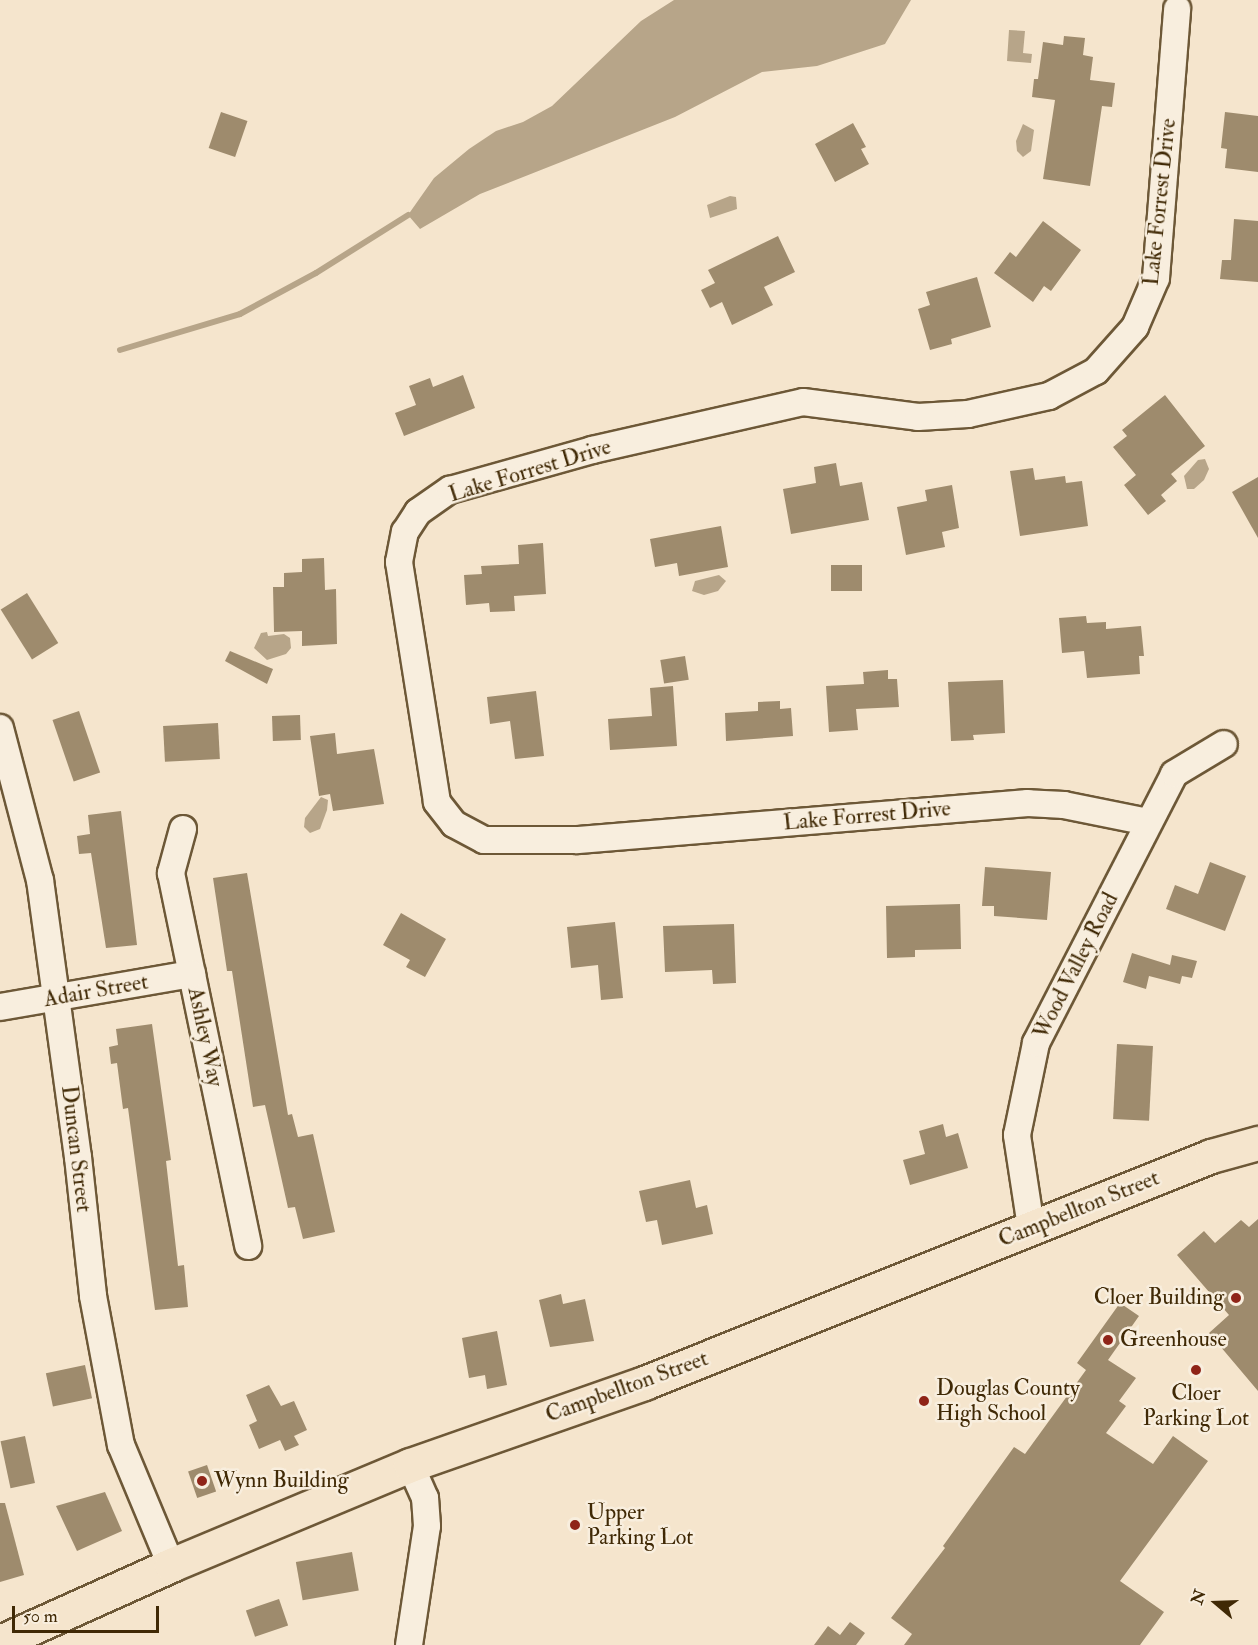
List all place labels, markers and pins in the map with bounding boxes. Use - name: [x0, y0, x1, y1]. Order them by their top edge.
- place label: Cloer Building: [1094, 1285, 1224, 1311]
- marker: Cloer Building: [1229, 1291, 1243, 1305]
- place label: Greenhouse: [1120, 1327, 1227, 1353]
- marker: Greenhouse: [1101, 1333, 1115, 1347]
- marker: Cloer Parking Lot: [1189, 1363, 1203, 1377]
- place label: Douglas County High School: [936, 1375, 1080, 1426]
- place label: Cloer Parking Lot: [1143, 1380, 1249, 1432]
- marker: Douglas County High School: [917, 1394, 931, 1408]
- place label: Wynn Building: [214, 1468, 348, 1494]
- marker: Wynn Building: [195, 1474, 209, 1488]
- place label: Upper Parking Lot: [587, 1499, 693, 1550]
- marker: Upper Parking Lot: [568, 1518, 582, 1532]

